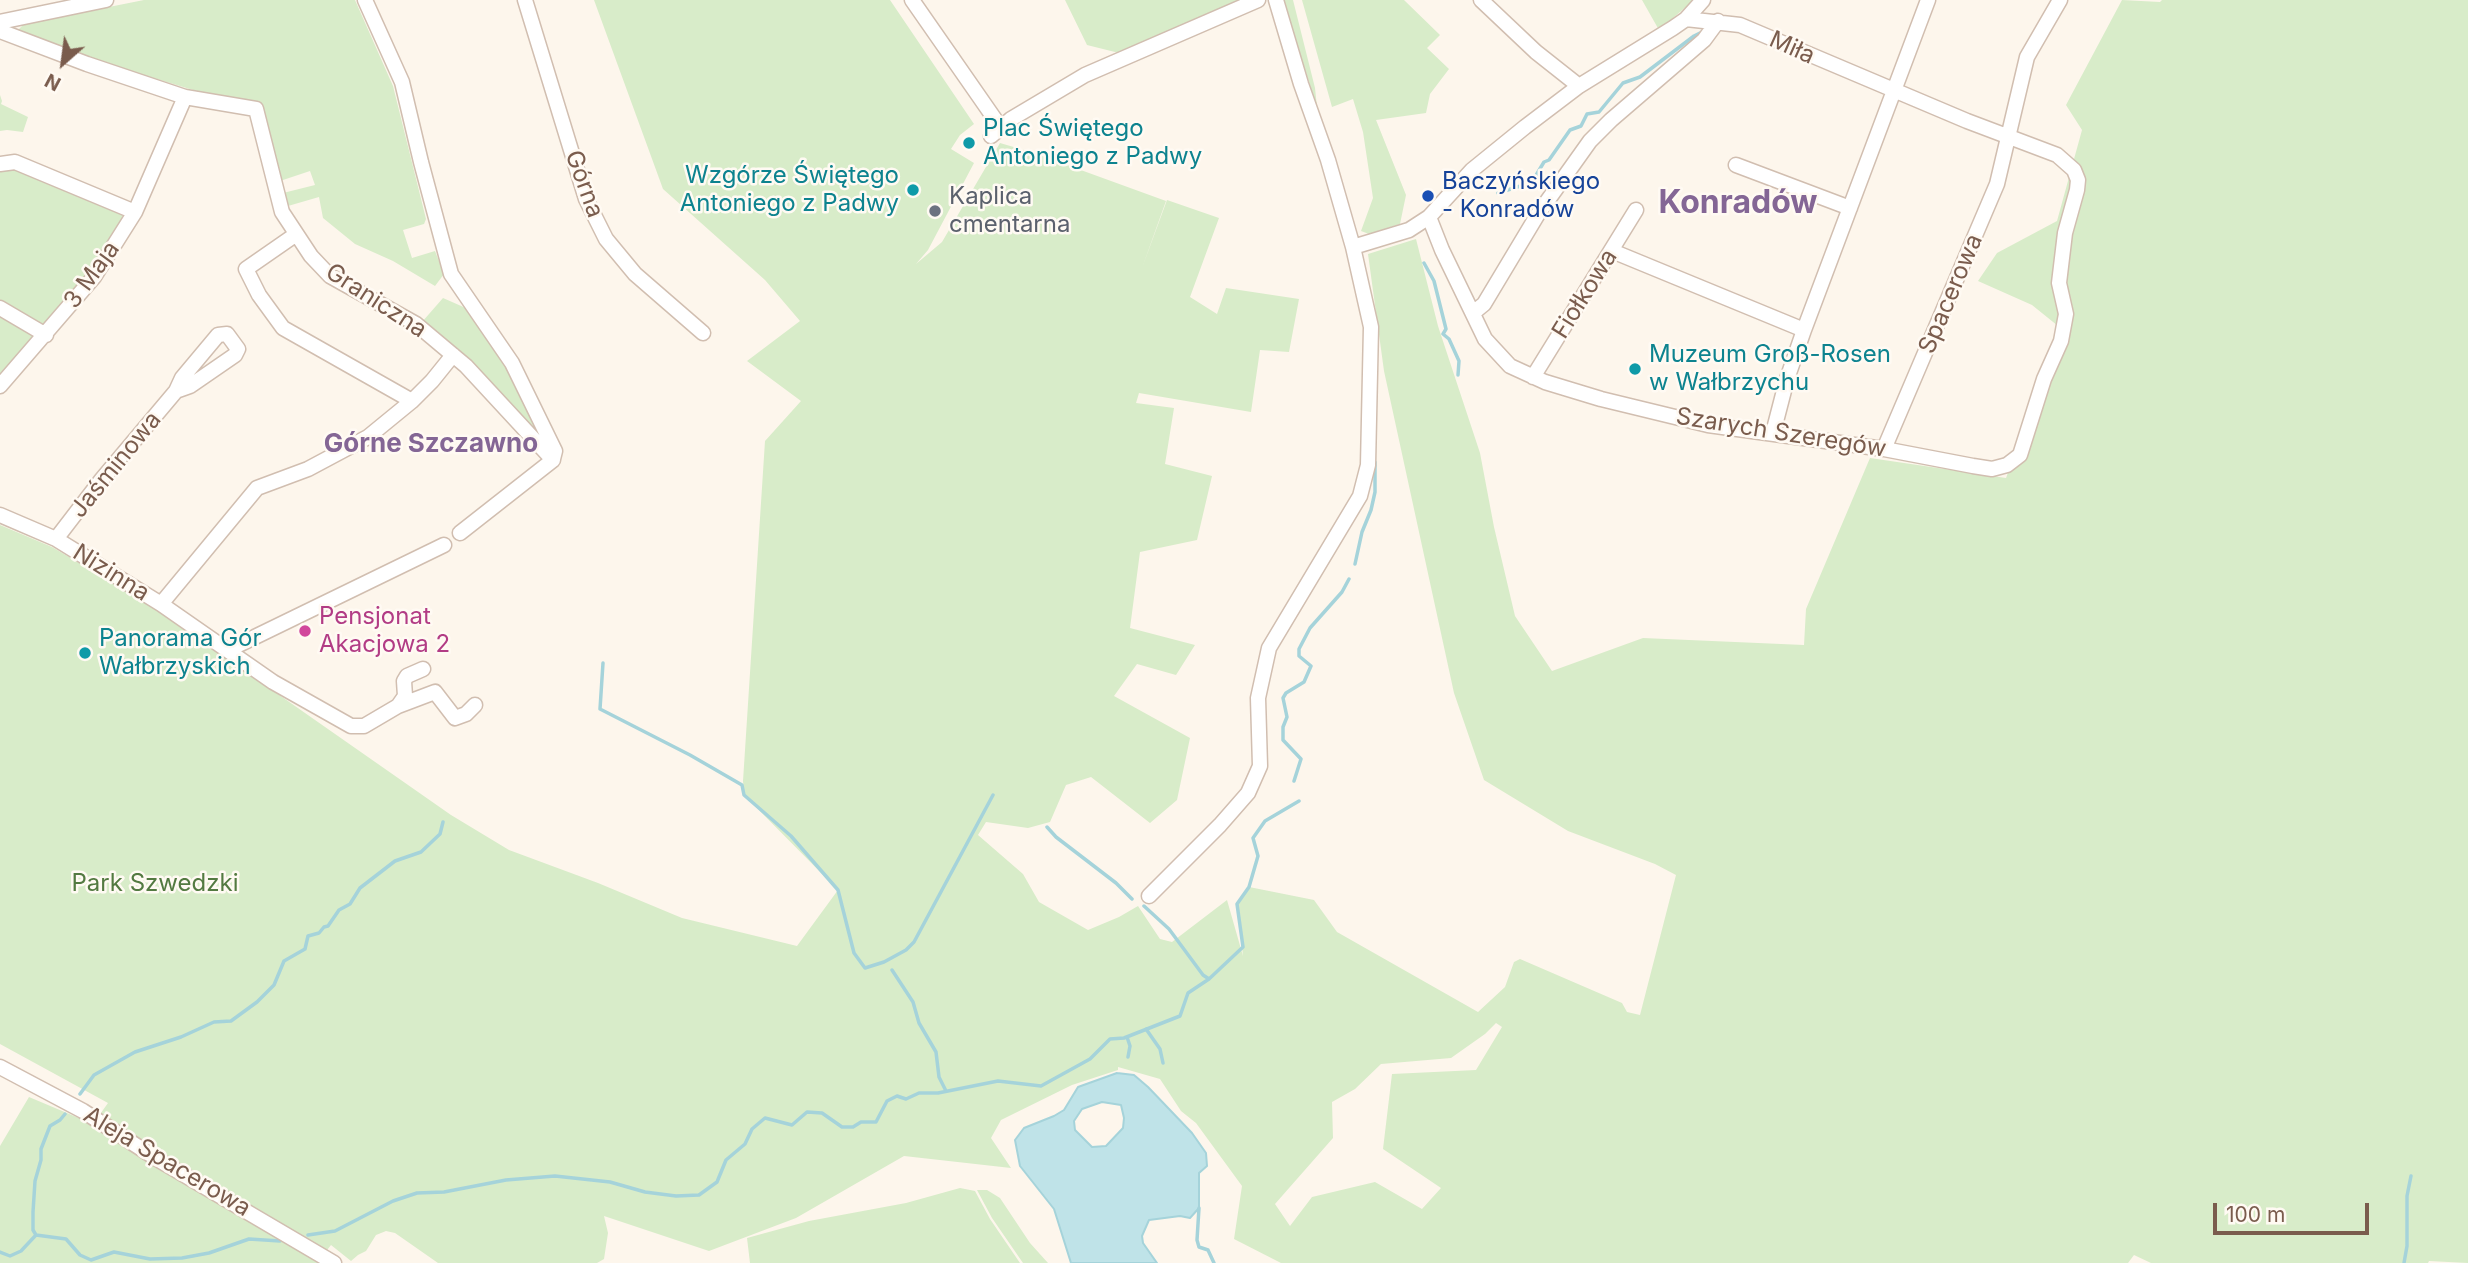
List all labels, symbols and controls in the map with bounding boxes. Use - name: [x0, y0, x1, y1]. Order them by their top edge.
- street label: Miła: [1765, 25, 1819, 71]
- north arrow: [28, 28, 98, 98]
- text: N: [41, 68, 65, 96]
- place label: Plac Świętego Antoniego z Padwy: [983, 115, 1202, 171]
- marker: Plac Świętego Antoniego z Padwy: [961, 135, 977, 151]
- street label: Górna: [559, 146, 609, 222]
- place label: Wzgórze Świętego Antoniego z Padwy: [680, 162, 899, 218]
- place label: Baczyńskiego - Konradów: [1442, 168, 1600, 224]
- marker: Wzgórze Świętego Antoniego z Padwy: [905, 182, 921, 198]
- place label: Kaplica cmentarna: [949, 183, 1070, 239]
- district label: Konradów: [1658, 184, 1818, 222]
- marker: Baczyńskiego - Konradów: [1420, 188, 1436, 204]
- marker: Kaplica cmentarna: [927, 203, 943, 219]
- street label: Spacerowa: [1913, 230, 1989, 358]
- street label: 3 Maja: [58, 236, 126, 314]
- street label: Fiołkowa: [1546, 244, 1624, 344]
- street label: Graniczna: [320, 258, 432, 344]
- place label: Muzeum Groß-Rosen w Wałbrzychu: [1649, 341, 1891, 397]
- marker: Muzeum Groß-Rosen w Wałbrzychu: [1627, 361, 1643, 377]
- street label: Szarych Szeregów: [1674, 402, 1888, 464]
- street label: Jaśminowa: [65, 406, 167, 524]
- district label: Górne Szczawno: [324, 428, 538, 460]
- street label: Nizinna: [67, 538, 155, 608]
- place label: Pensjonat Akacjowa 2: [319, 603, 450, 659]
- marker: Pensjonat Akacjowa 2: [297, 623, 313, 639]
- place label: Panorama Gór Wałbrzyskich: [99, 625, 261, 681]
- marker: Panorama Gór Wałbrzyskich: [77, 645, 93, 661]
- park label: Park Szwedzki: [72, 870, 238, 898]
- street label: Aleja Spacerowa: [78, 1101, 256, 1223]
- scale bar: [2216, 1190, 2372, 1234]
- text: 100 m: [2226, 1202, 2285, 1227]

